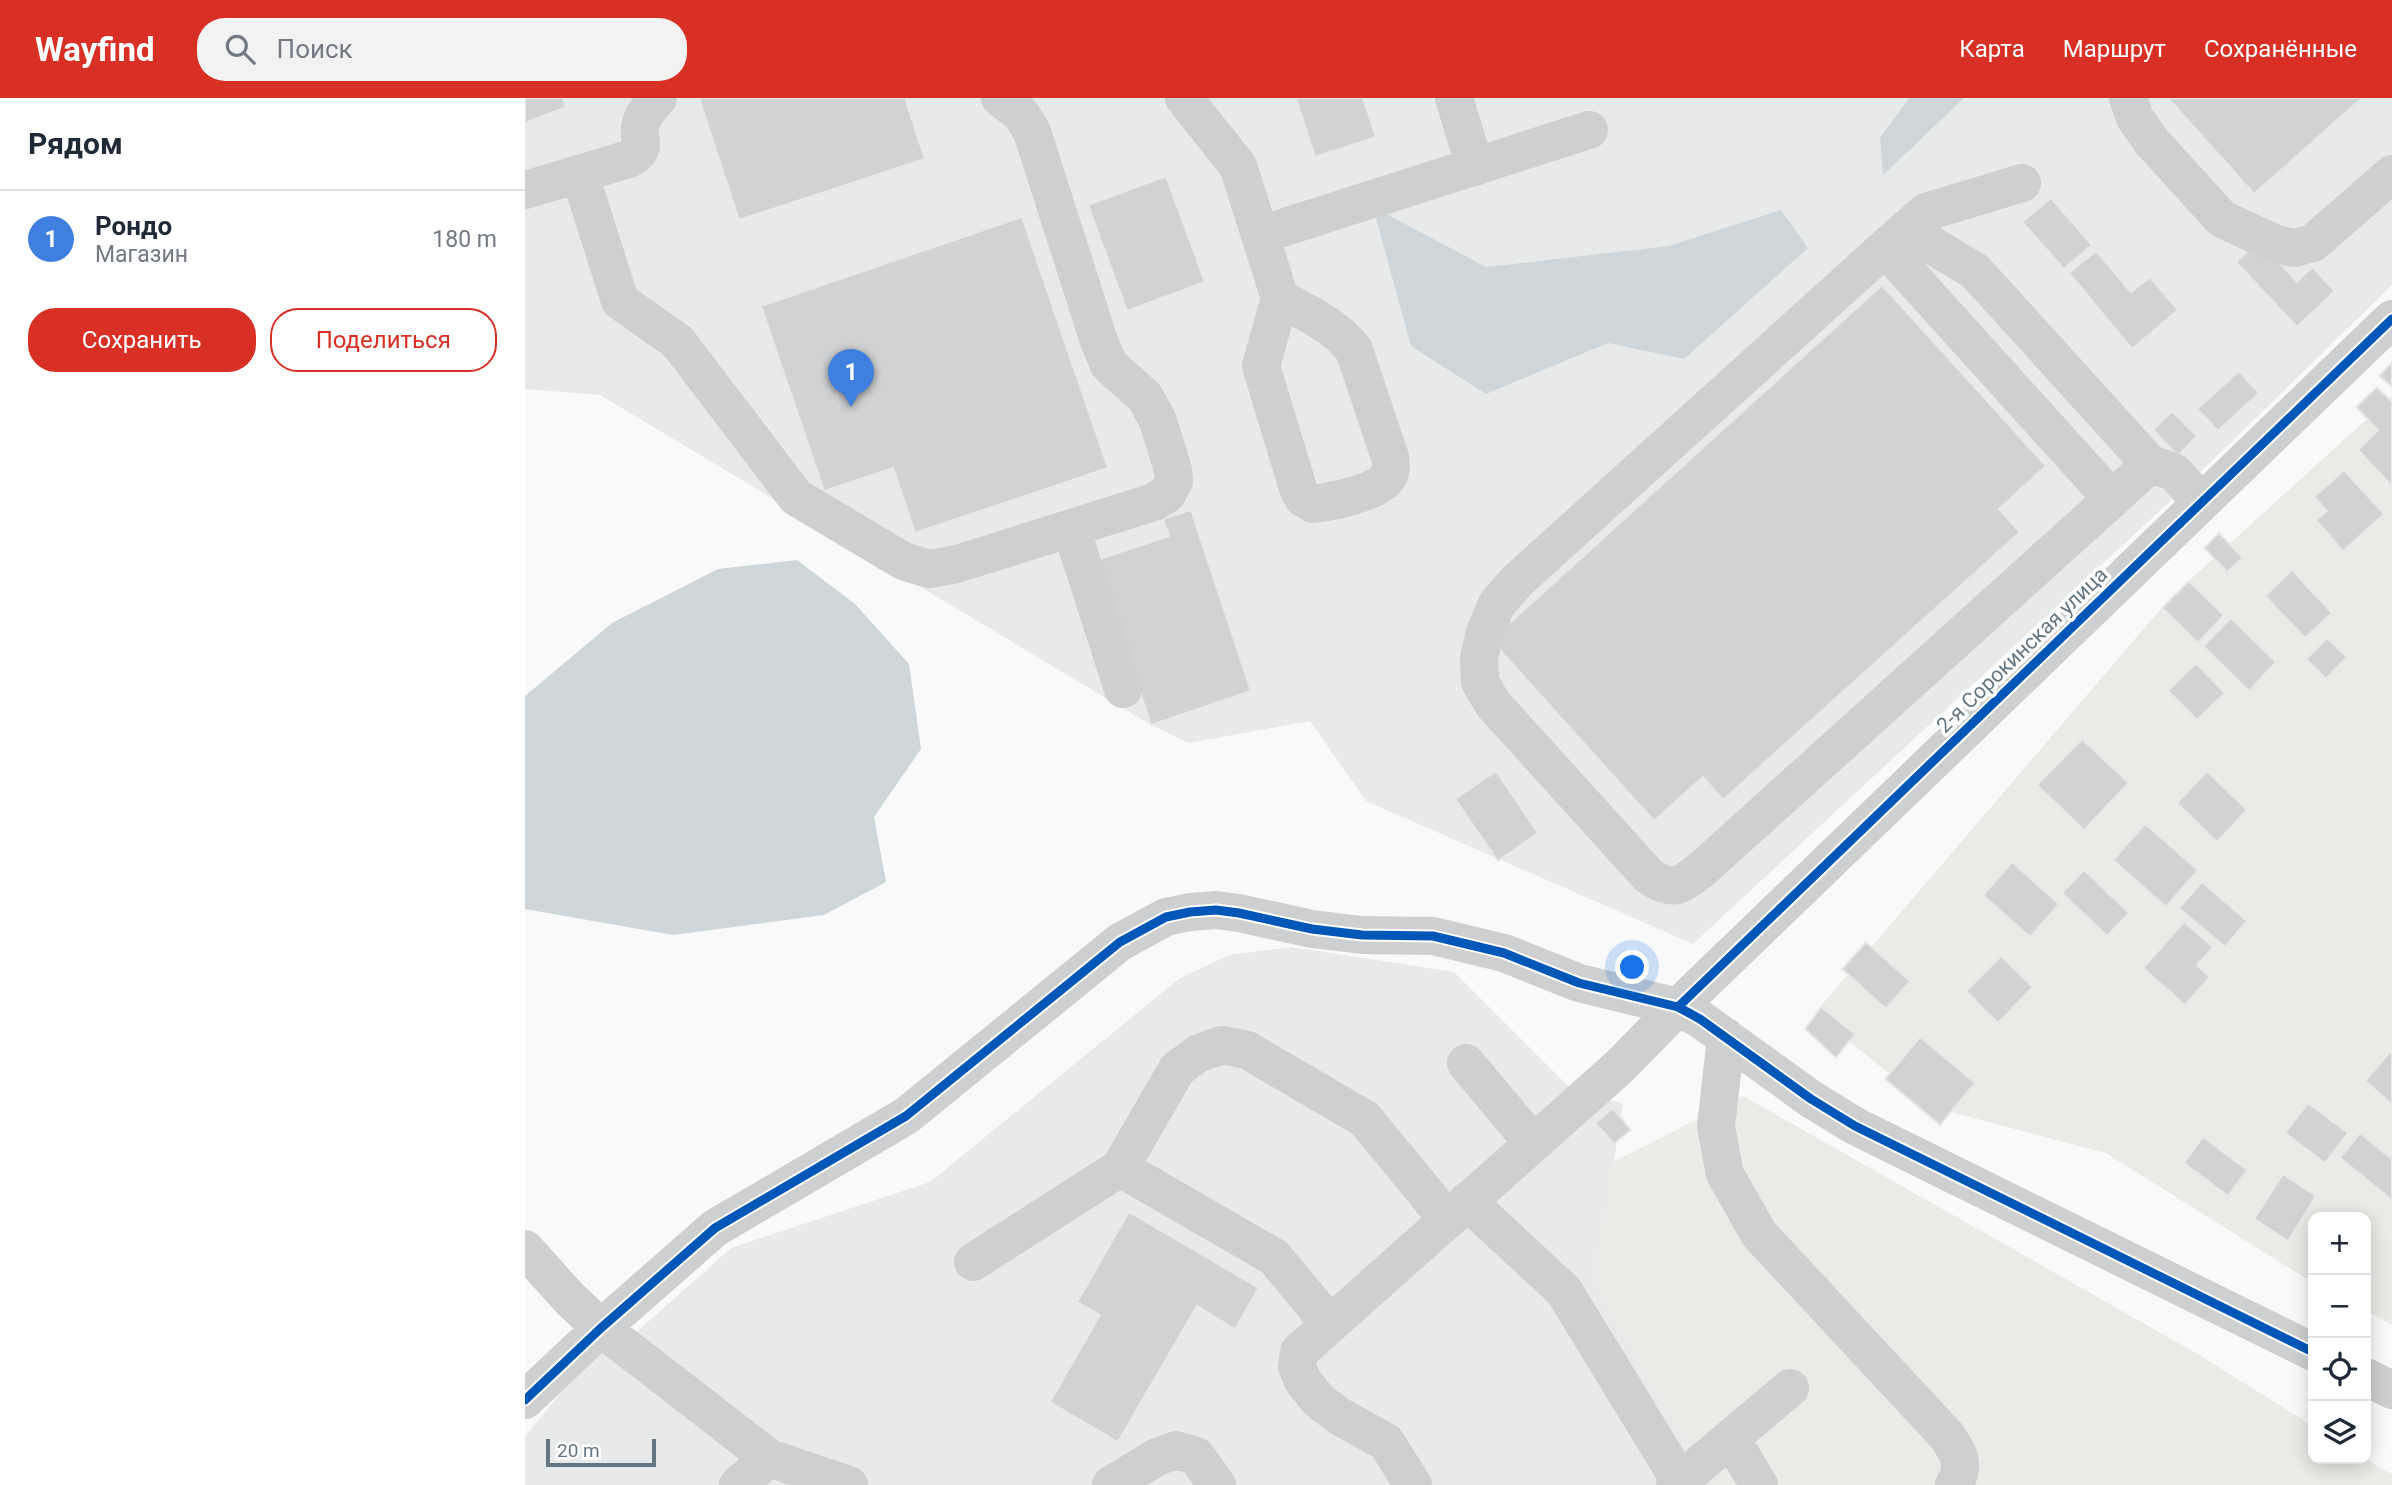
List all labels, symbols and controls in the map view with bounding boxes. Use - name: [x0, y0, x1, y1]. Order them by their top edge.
- search box: [197, 18, 687, 81]
- text: Wayfind: [35, 30, 155, 69]
- icon: search: [221, 30, 259, 68]
- text: Поиск: [277, 34, 353, 64]
- text: Карта: [1959, 35, 2025, 63]
- text: Маршрут: [2063, 35, 2166, 63]
- text: Сохранённые: [2204, 35, 2357, 63]
- text: Рядом: [28, 126, 123, 161]
- text: Рондо: [95, 211, 172, 241]
- text: 1: [44, 226, 58, 253]
- text: 180 m: [432, 226, 497, 253]
- text: Магазин: [95, 241, 188, 268]
- button: Сохранить: [28, 308, 256, 372]
- button: Поделиться: [270, 308, 497, 372]
- pin: 1: [828, 349, 874, 407]
- street label: 2-я Сорокинская улица: [1932, 562, 2112, 738]
- your location: [1615, 950, 1649, 984]
- map controls: [2308, 1212, 2371, 1464]
- button: +: [2308, 1212, 2371, 1275]
- button: −: [2308, 1275, 2371, 1338]
- button: locate: [2308, 1338, 2371, 1401]
- button: layers: [2308, 1401, 2371, 1464]
- scale bar: [546, 1436, 656, 1468]
- text: 20 m: [557, 1439, 600, 1462]

